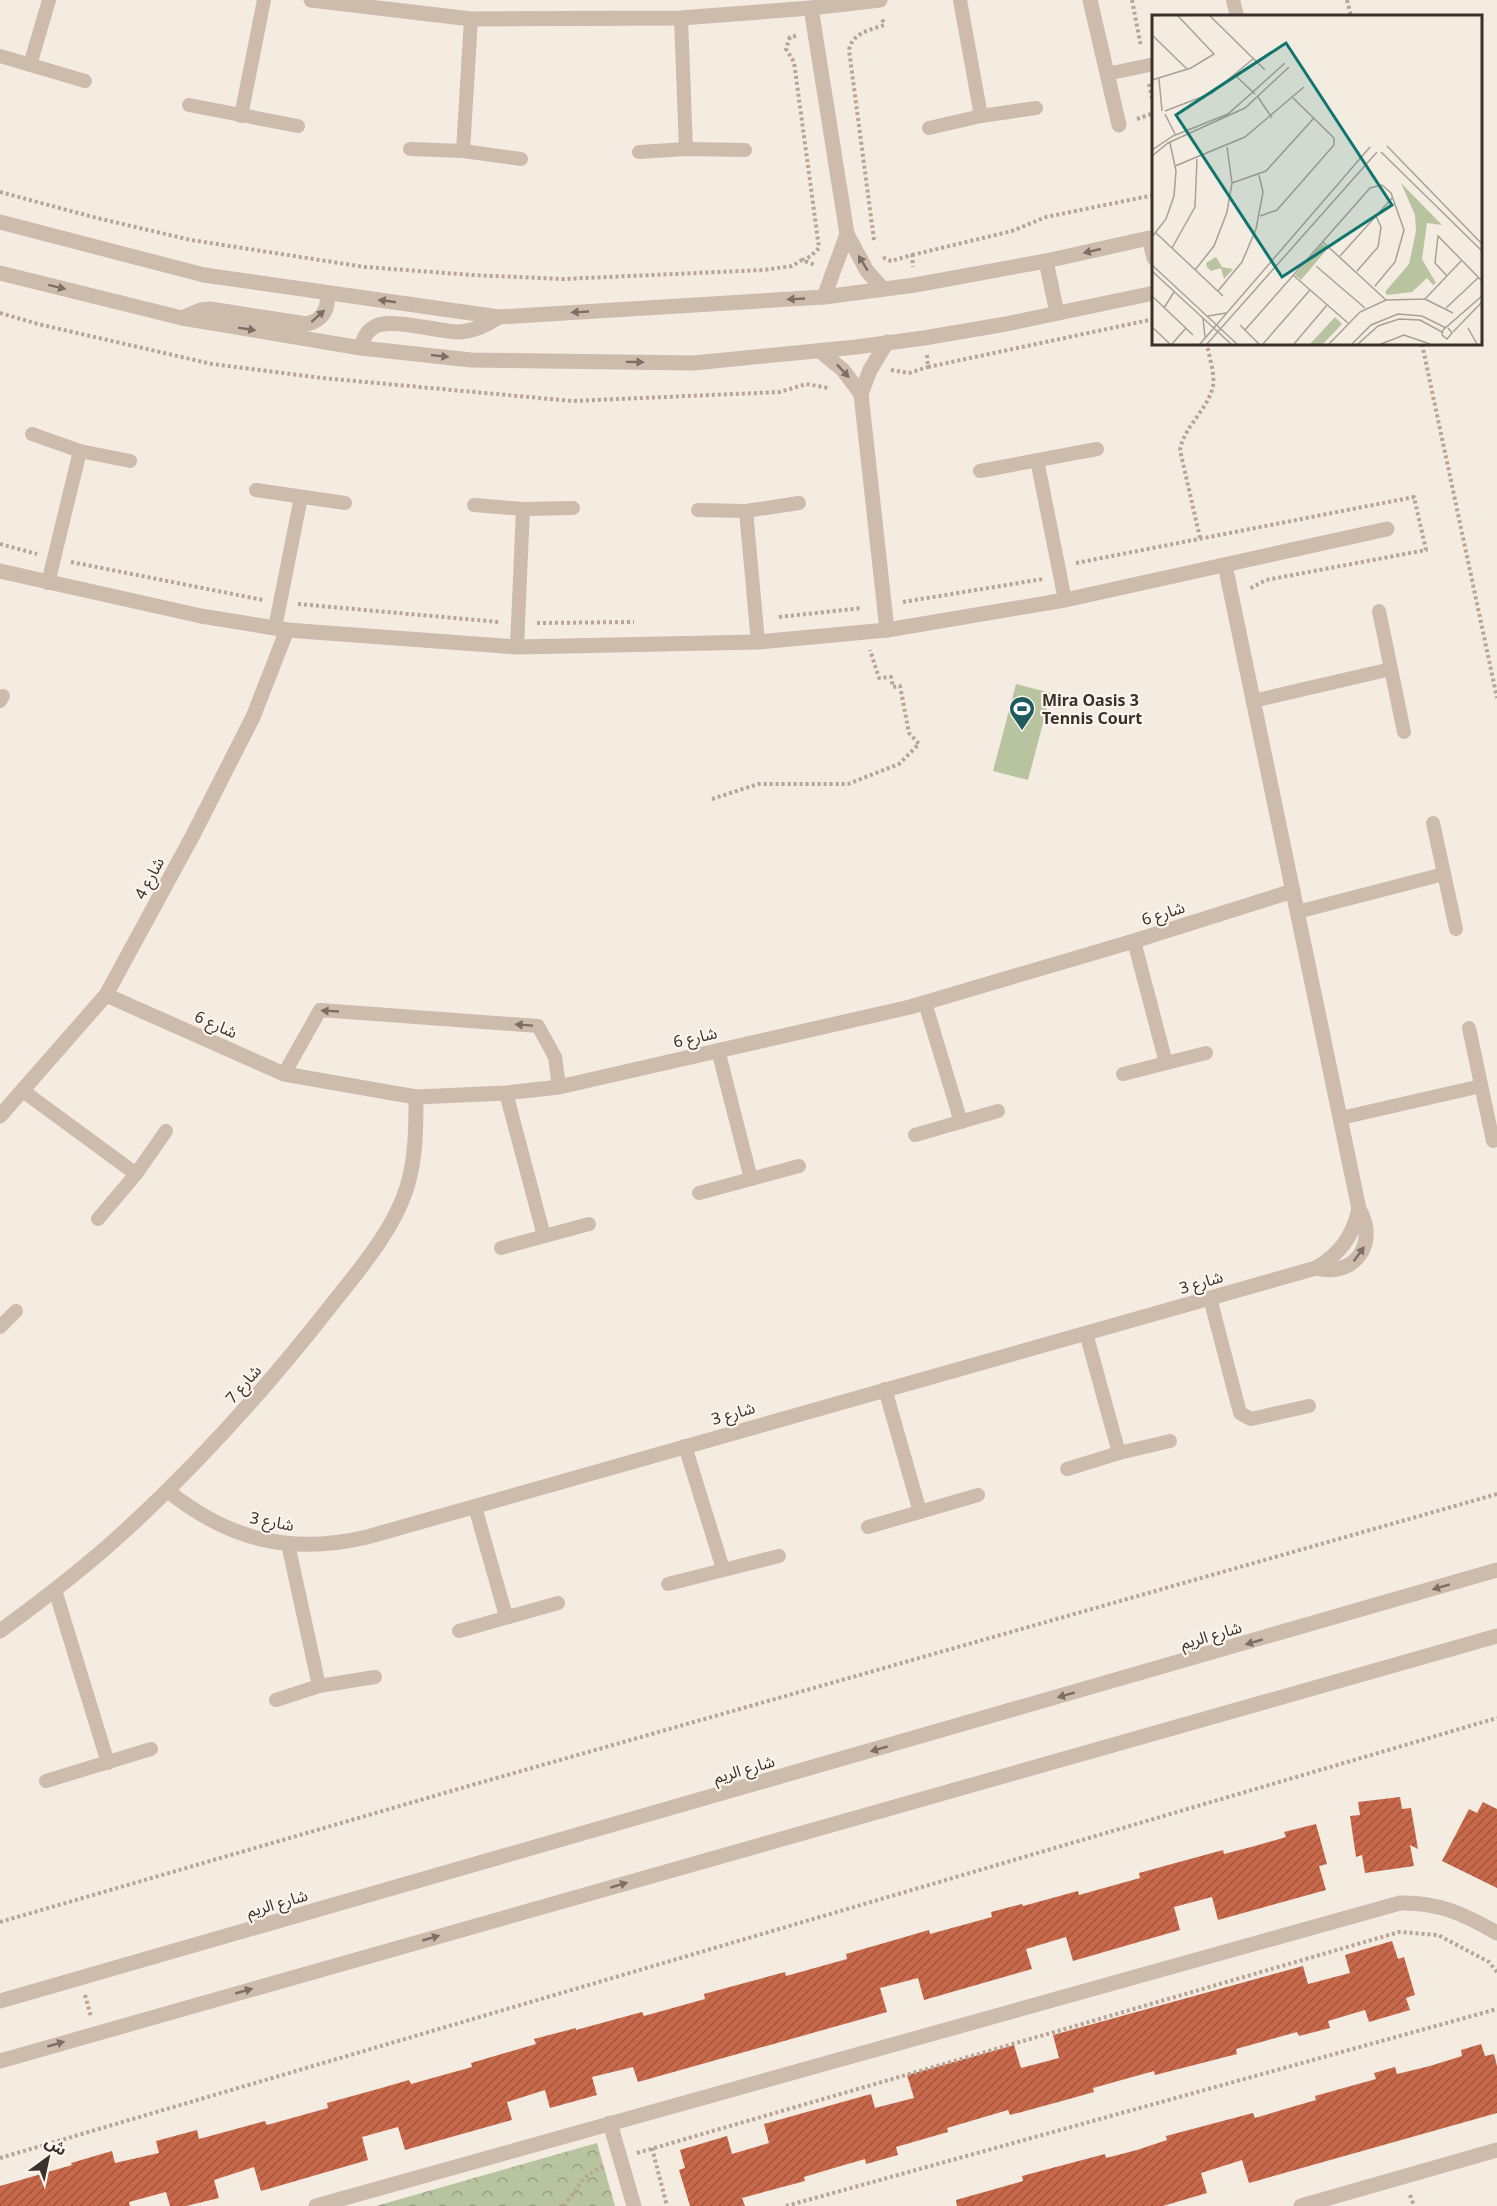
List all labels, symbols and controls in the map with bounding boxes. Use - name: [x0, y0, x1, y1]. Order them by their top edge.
- inset map: [1152, 15, 1482, 345]
- one-way arrow: [1082, 247, 1101, 256]
- one-way arrow: [857, 255, 868, 271]
- one-way arrow: [48, 283, 66, 293]
- one-way arrow: [786, 294, 805, 304]
- one-way arrow: [377, 297, 396, 306]
- one-way arrow: [571, 307, 590, 317]
- one-way arrow: [311, 310, 326, 323]
- one-way arrow: [238, 324, 257, 333]
- one-way arrow: [431, 351, 450, 361]
- one-way arrow: [626, 358, 645, 367]
- one-way arrow: [836, 363, 850, 378]
- place label: Mira Oasis 3 Tennis Court: [1042, 689, 1142, 729]
- sports icon: Mira Oasis 3 Tennis Court: [1007, 694, 1037, 732]
- street label: شارع 4: [129, 853, 171, 904]
- street label: شارع 6: [1138, 896, 1188, 932]
- street label: شارع 6: [190, 1005, 241, 1045]
- one-way arrow: [320, 1006, 339, 1015]
- one-way arrow: [515, 1020, 534, 1029]
- street label: شارع 6: [671, 1021, 720, 1055]
- one-way arrow: [1352, 1246, 1364, 1261]
- street label: شارع 3: [1177, 1265, 1226, 1301]
- street label: شارع 7: [220, 1360, 267, 1409]
- street label: شارع 3: [709, 1396, 758, 1432]
- street label: شارع 3: [248, 1506, 296, 1538]
- one-way arrow: [1432, 1583, 1450, 1592]
- street label: شارع الريم: [1178, 1616, 1245, 1656]
- one-way arrow: [1245, 1637, 1263, 1647]
- one-way arrow: [1057, 1691, 1075, 1700]
- one-way arrow: [870, 1745, 888, 1754]
- street label: شارع الريم: [711, 1750, 778, 1790]
- one-way arrow: [610, 1880, 628, 1889]
- street label: شارع الريم: [244, 1884, 311, 1924]
- one-way arrow: [422, 1933, 440, 1942]
- one-way arrow: [235, 1986, 253, 1995]
- one-way arrow: [47, 2039, 65, 2048]
- north arrow: [18, 2128, 78, 2188]
- text: ش: [41, 2130, 71, 2161]

